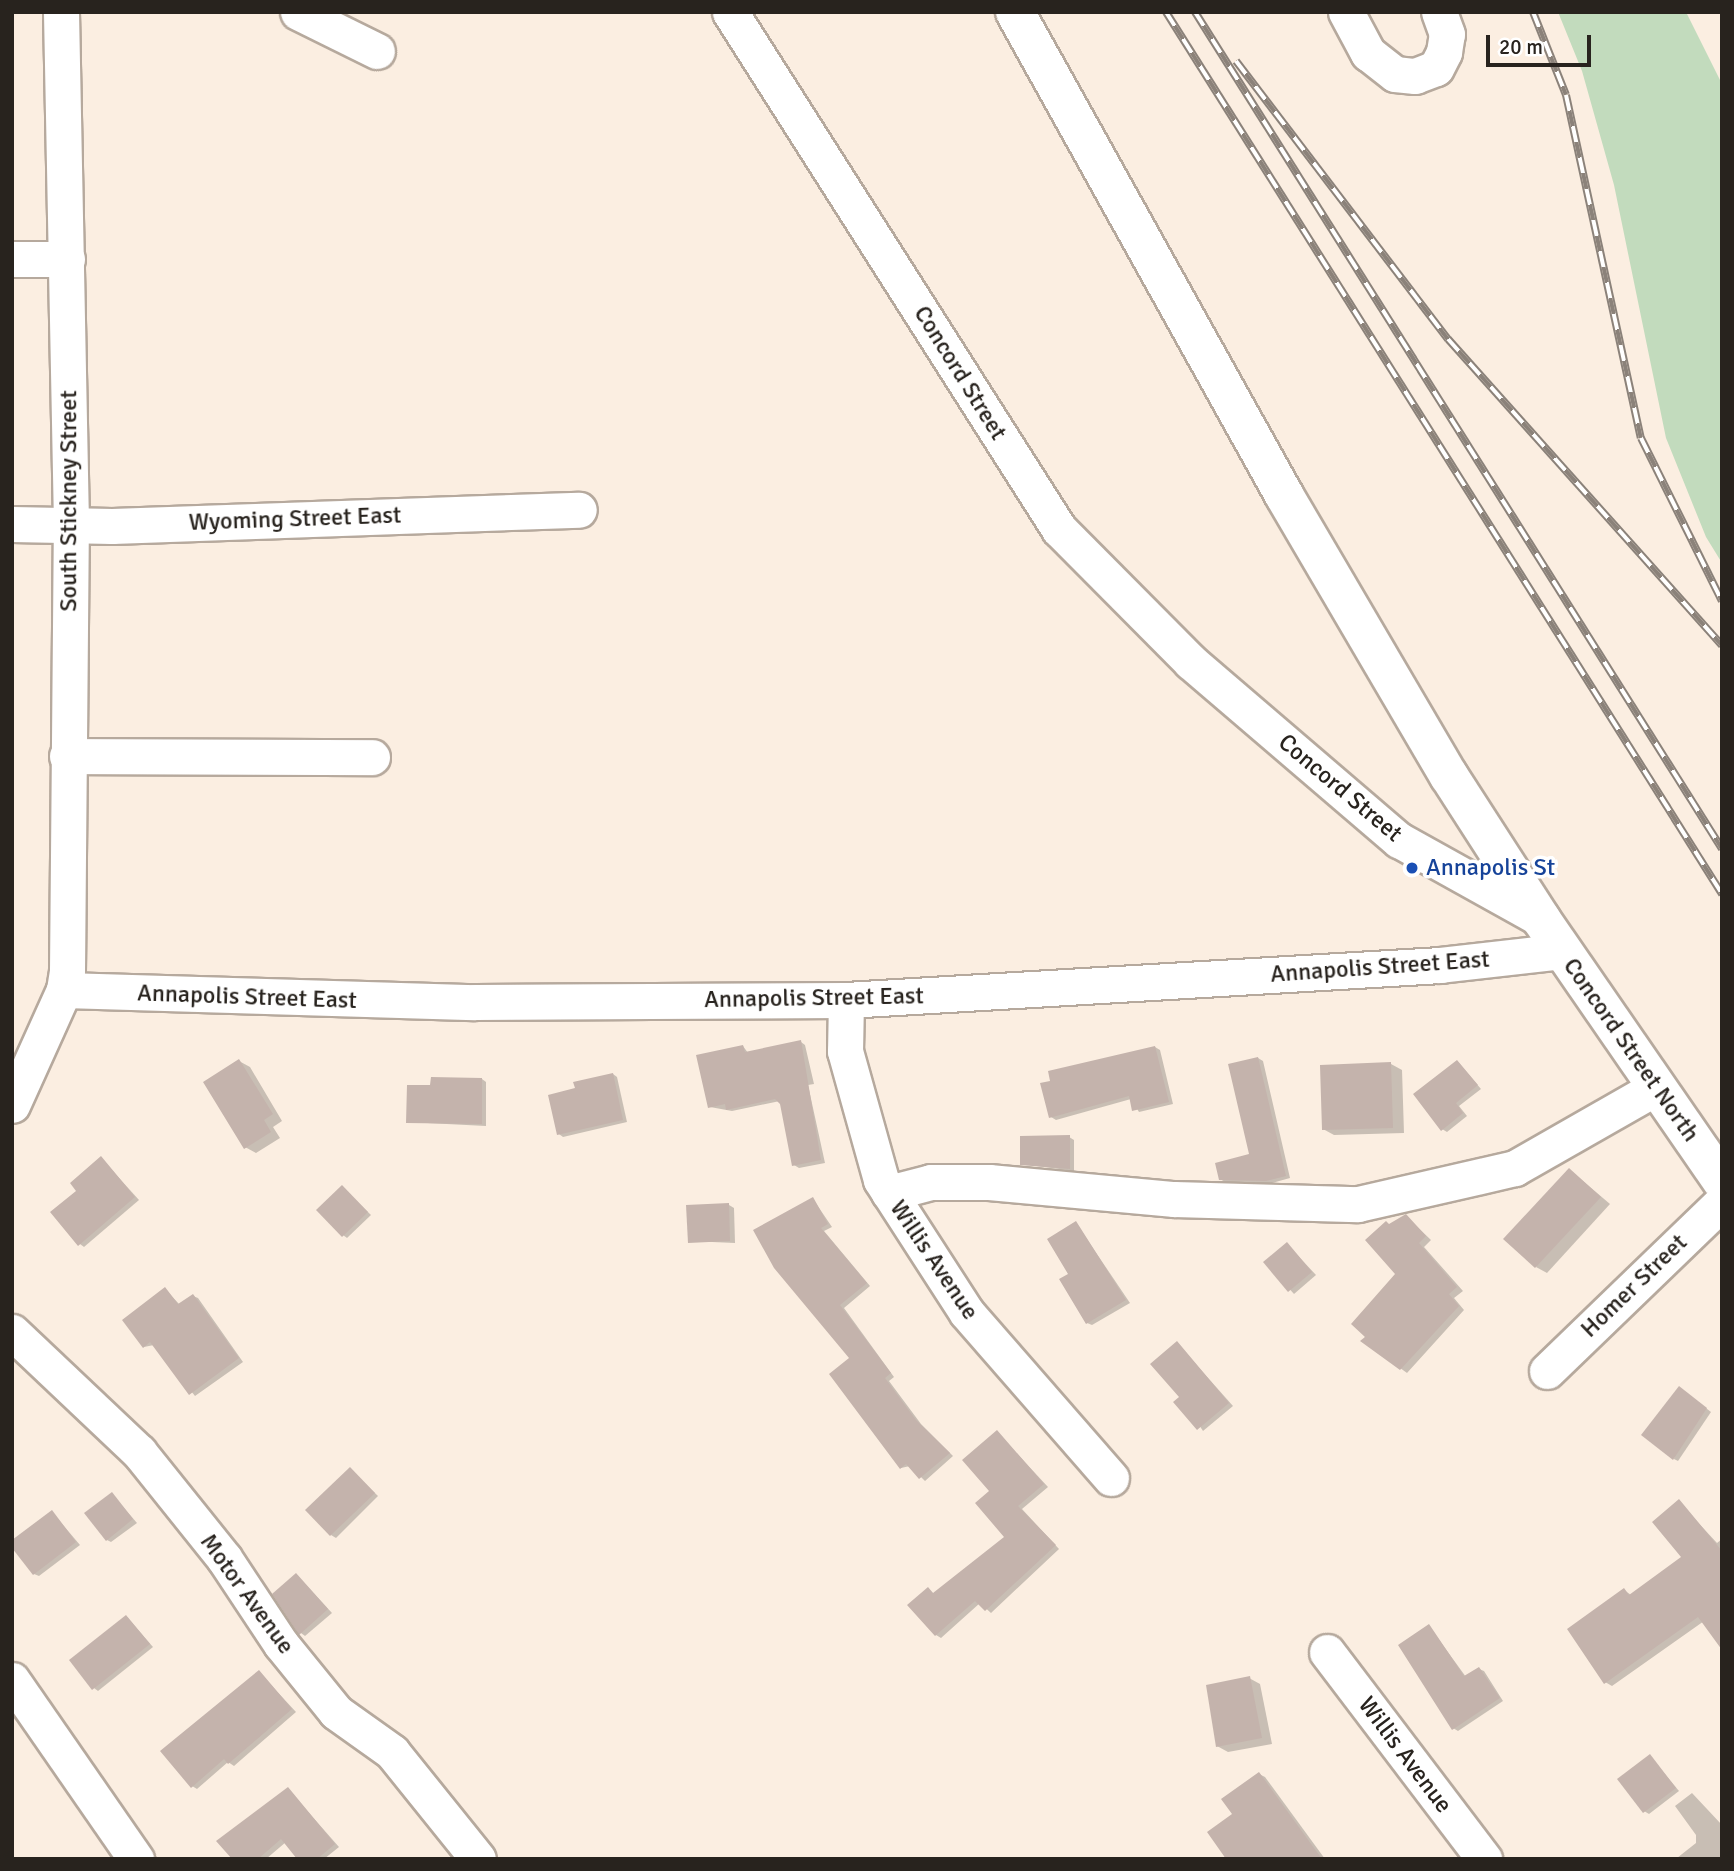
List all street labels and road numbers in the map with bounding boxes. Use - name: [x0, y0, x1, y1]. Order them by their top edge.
- street label: Concord Street: [907, 301, 1013, 445]
- street label: South Stickney Street: [55, 390, 83, 612]
- street label: Wyoming Street East: [188, 501, 402, 537]
- street label: Concord Street: [1272, 728, 1408, 848]
- street label: Annapolis Street East: [1269, 945, 1491, 989]
- street label: Concord Street North: [1557, 953, 1705, 1147]
- street label: Annapolis Street East: [137, 979, 357, 1015]
- street label: Annapolis Street East: [704, 982, 924, 1014]
- street label: Willis Avenue: [883, 1195, 985, 1325]
- street label: Homer Street: [1575, 1228, 1693, 1344]
- street label: Motor Avenue: [194, 1528, 300, 1660]
- street label: Willis Avenue: [1352, 1691, 1458, 1819]

